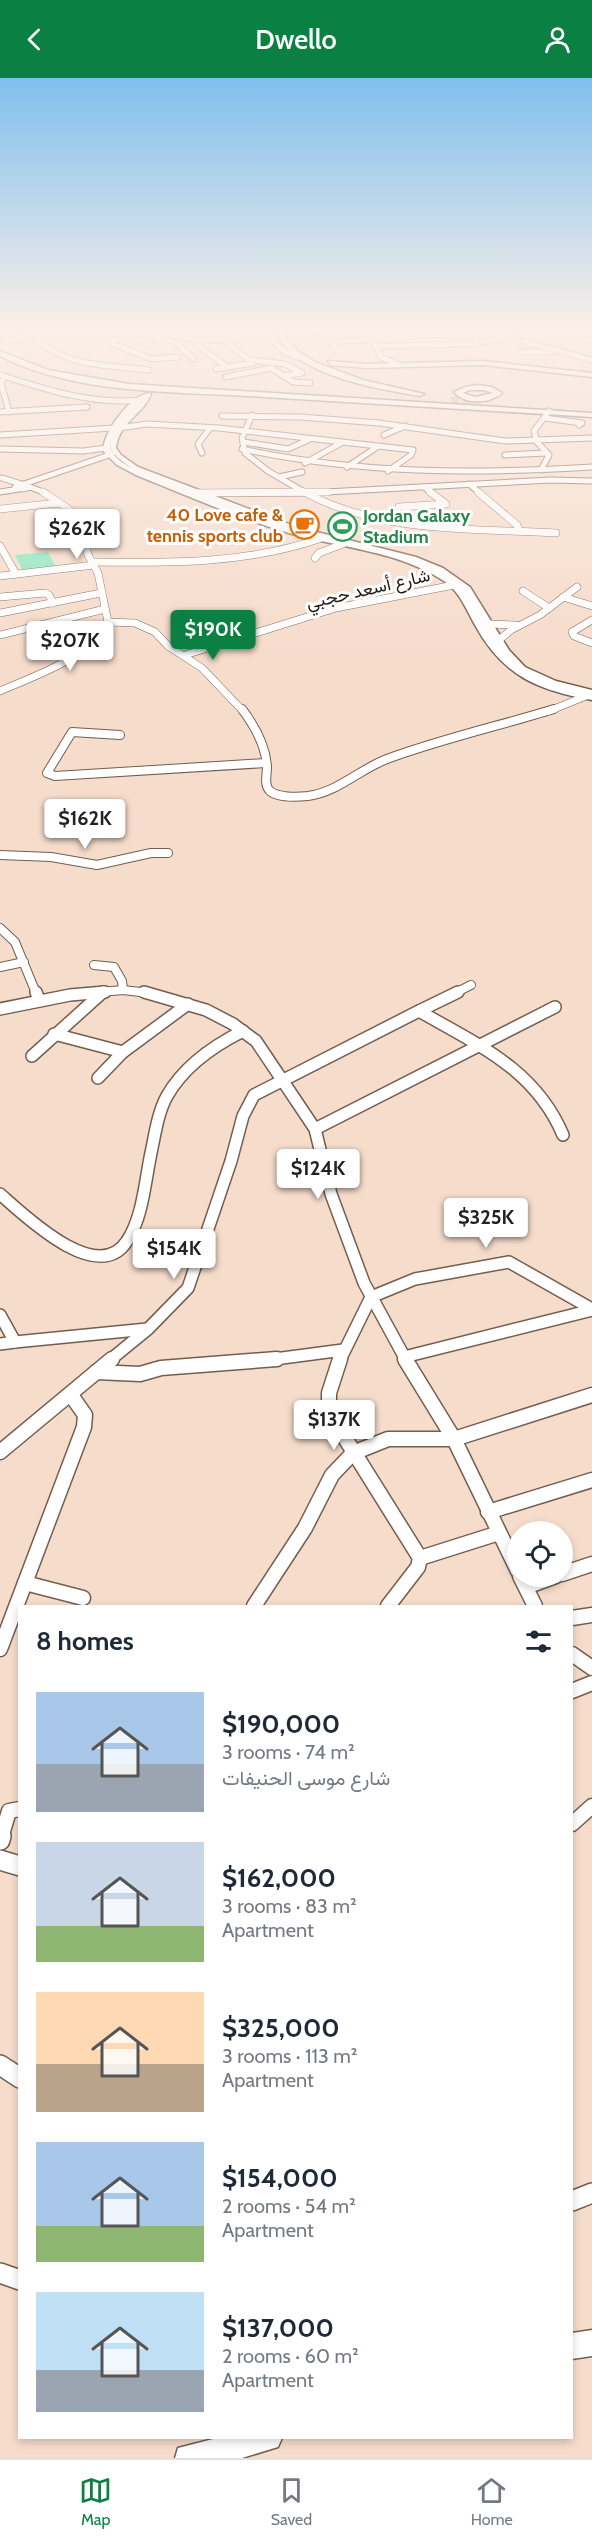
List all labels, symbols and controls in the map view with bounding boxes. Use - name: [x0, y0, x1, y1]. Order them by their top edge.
- icon: back: [18, 23, 51, 56]
- text: Dwello: [255, 23, 337, 56]
- icon: person: [541, 23, 574, 56]
- place label: 40 Love cafe & tennis sports club: [147, 504, 284, 547]
- place label: Jordan Galaxy Stadium: [362, 505, 471, 548]
- pin: $262K: [35, 509, 119, 560]
- cafe icon: 40 Love cafe & tennis sports club: [288, 509, 320, 541]
- sports icon: Jordan Galaxy Stadium: [326, 510, 358, 542]
- text: $262K: [49, 516, 105, 540]
- street label: شارع أسعد حجبي: [304, 564, 433, 618]
- pin: $190K: [171, 610, 255, 661]
- text: $190K: [185, 617, 241, 641]
- pin: $207K: [28, 621, 112, 672]
- text: $207K: [40, 628, 100, 652]
- pin: $162K: [43, 799, 127, 850]
- text: $162K: [58, 806, 112, 830]
- pin: $124K: [276, 1149, 360, 1200]
- text: $124K: [291, 1156, 345, 1180]
- pin: $325K: [444, 1198, 528, 1249]
- text: $325K: [458, 1205, 514, 1229]
- pin: $154K: [132, 1229, 216, 1280]
- text: $154K: [147, 1236, 201, 1260]
- pin: $137K: [292, 1400, 376, 1451]
- text: $137K: [308, 1407, 360, 1431]
- map controls: [507, 1521, 573, 1587]
- button: locate: [507, 1521, 573, 1587]
- text: 8 homes: [36, 1625, 134, 1657]
- icon: filters: [522, 1625, 555, 1658]
- text: $190,000: [222, 1708, 340, 1740]
- icon: home: [84, 1716, 156, 1788]
- text: 3 rooms · 74 m²: [222, 1740, 355, 1764]
- text: شارع موسى الحنيفات: [222, 1766, 390, 1790]
- text: $162,000: [222, 1862, 336, 1894]
- icon: home: [84, 1866, 156, 1938]
- text: 3 rooms · 83 m²: [222, 1894, 357, 1918]
- text: Apartment: [222, 1918, 314, 1942]
- text: $325,000: [222, 2012, 340, 2044]
- icon: home: [84, 2016, 156, 2088]
- text: 3 rooms · 113 m²: [222, 2044, 358, 2068]
- text: Apartment: [222, 2068, 314, 2092]
- text: $154,000: [222, 2162, 338, 2194]
- icon: home: [84, 2166, 156, 2238]
- text: 2 rooms · 54 m²: [222, 2194, 356, 2218]
- text: Apartment: [222, 2218, 314, 2242]
- text: $137,000: [222, 2312, 334, 2344]
- icon: home: [84, 2316, 156, 2388]
- text: 2 rooms · 60 m²: [222, 2344, 359, 2368]
- text: Apartment: [222, 2368, 314, 2392]
- tab: Map: [79, 2474, 112, 2529]
- tab: Saved: [271, 2474, 312, 2529]
- tab: Home: [471, 2474, 513, 2529]

